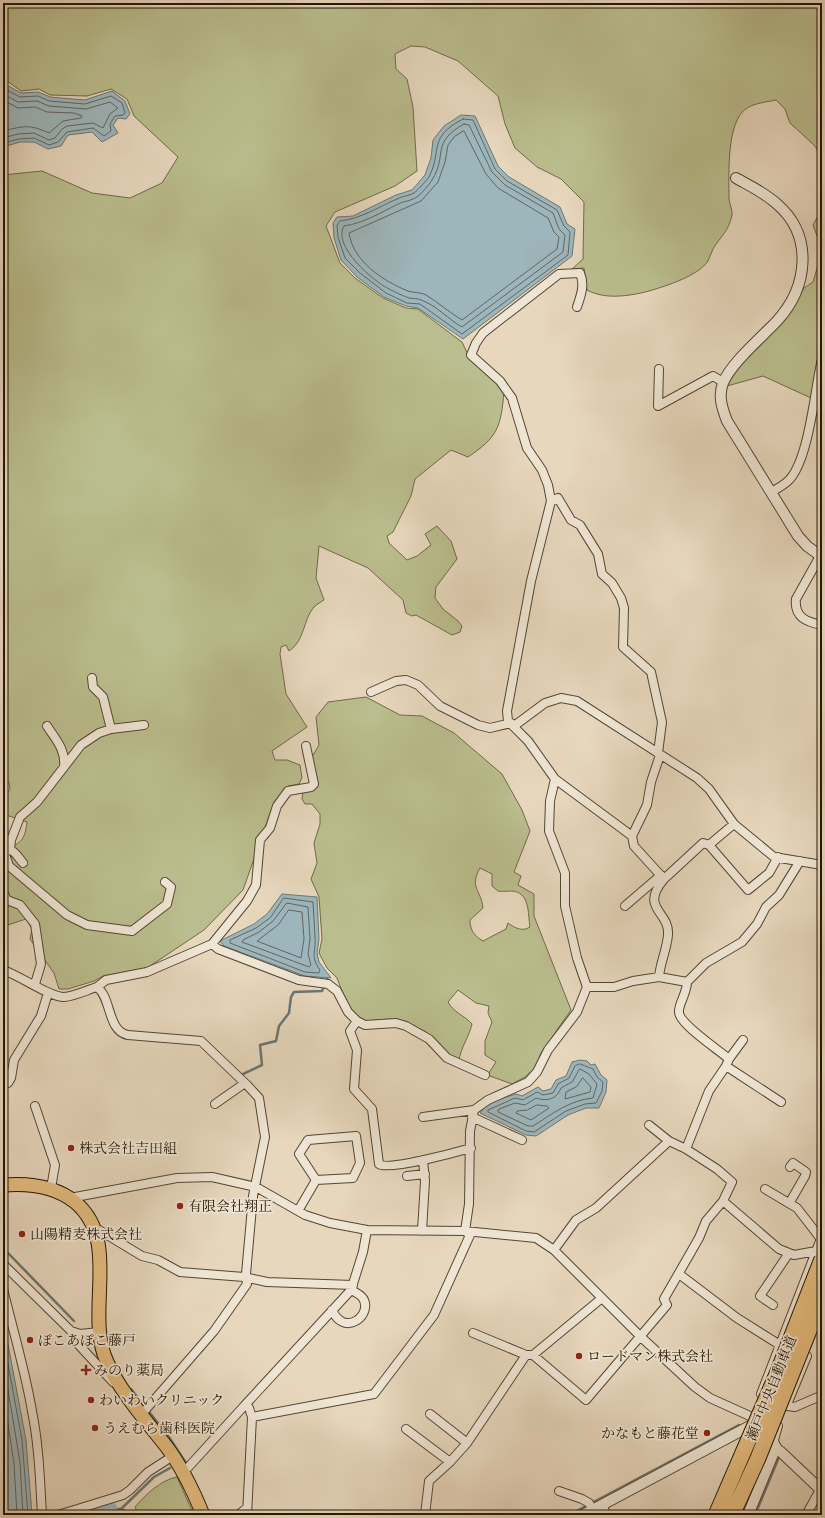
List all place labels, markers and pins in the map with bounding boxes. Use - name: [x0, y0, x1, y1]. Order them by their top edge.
- place label: 株式会社吉田組: [79, 1140, 177, 1158]
- marker: 株式会社吉田組: [66, 1143, 76, 1153]
- place label: 有限会社翔正: [188, 1198, 272, 1216]
- marker: 有限会社翔正: [175, 1201, 185, 1211]
- place label: 山陽精麦株式会社: [30, 1226, 142, 1244]
- marker: 山陽精麦株式会社: [17, 1229, 27, 1239]
- place label: ぽこあぽこ藤戸: [38, 1332, 136, 1350]
- marker: ぽこあぽこ藤戸: [25, 1335, 35, 1345]
- place label: ロードマン株式会社: [587, 1348, 713, 1366]
- marker: ロードマン株式会社: [574, 1351, 584, 1361]
- place label: みのり薬局: [94, 1362, 164, 1380]
- marker: みのり薬局: [81, 1365, 91, 1375]
- place label: わいわいクリニック: [99, 1392, 224, 1410]
- marker: わいわいクリニック: [86, 1395, 96, 1405]
- place label: うえむら歯科医院: [103, 1420, 215, 1438]
- marker: うえむら歯科医院: [90, 1423, 100, 1433]
- place label: かなもと藤花堂: [601, 1425, 699, 1443]
- marker: かなもと藤花堂: [702, 1428, 712, 1438]

